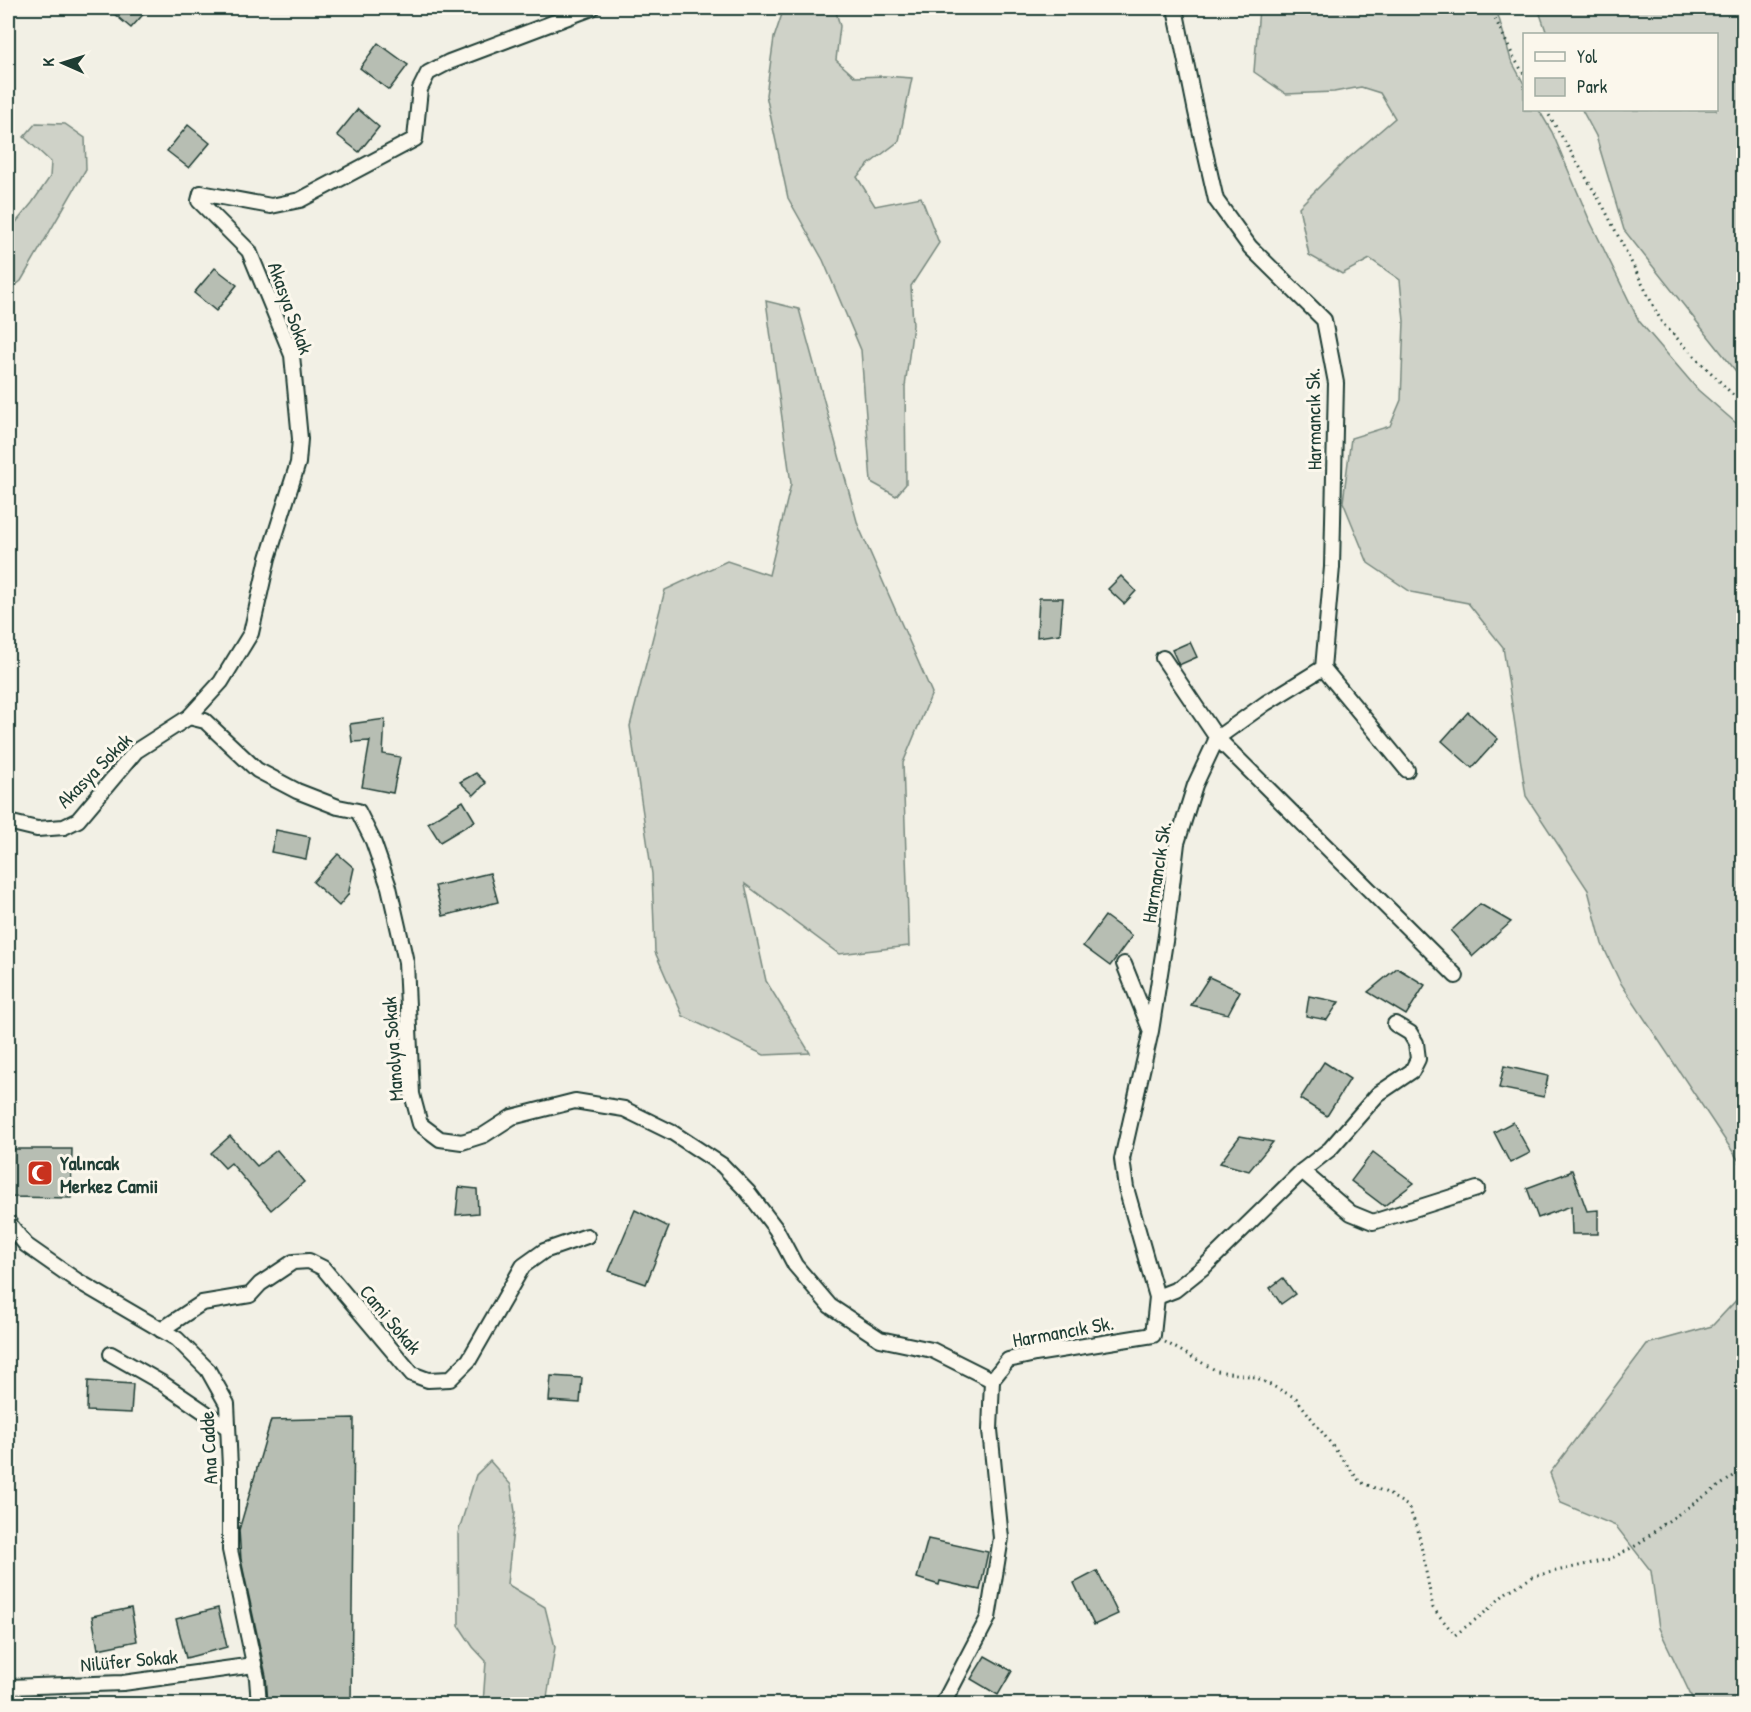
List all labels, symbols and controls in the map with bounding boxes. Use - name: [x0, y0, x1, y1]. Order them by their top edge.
- north arrow: [33, 33, 93, 93]
- legend: [1523, 33, 1718, 111]
- text: Yol: [1577, 44, 1597, 69]
- text: K: [37, 57, 59, 67]
- text: Park: [1577, 74, 1608, 99]
- street label: Akasya Sokak: [262, 258, 320, 358]
- street label: Harmancık Sk.: [1299, 368, 1327, 470]
- street label: Akasya Sokak: [50, 726, 138, 814]
- street label: Harmancık Sk.: [1135, 819, 1177, 925]
- street label: Manolya Sokak: [375, 996, 409, 1102]
- place label: Yalıncak Merkez Camii: [60, 1149, 158, 1199]
- mosque icon: Yalıncak Merkez Camii: [25, 1158, 55, 1188]
- street label: Cami Sokak: [354, 1278, 428, 1360]
- street label: Harmancık Sk.: [1010, 1309, 1116, 1353]
- street label: Ana Cadde: [193, 1411, 223, 1485]
- street label: Nilüfer Sokak: [79, 1642, 179, 1678]

